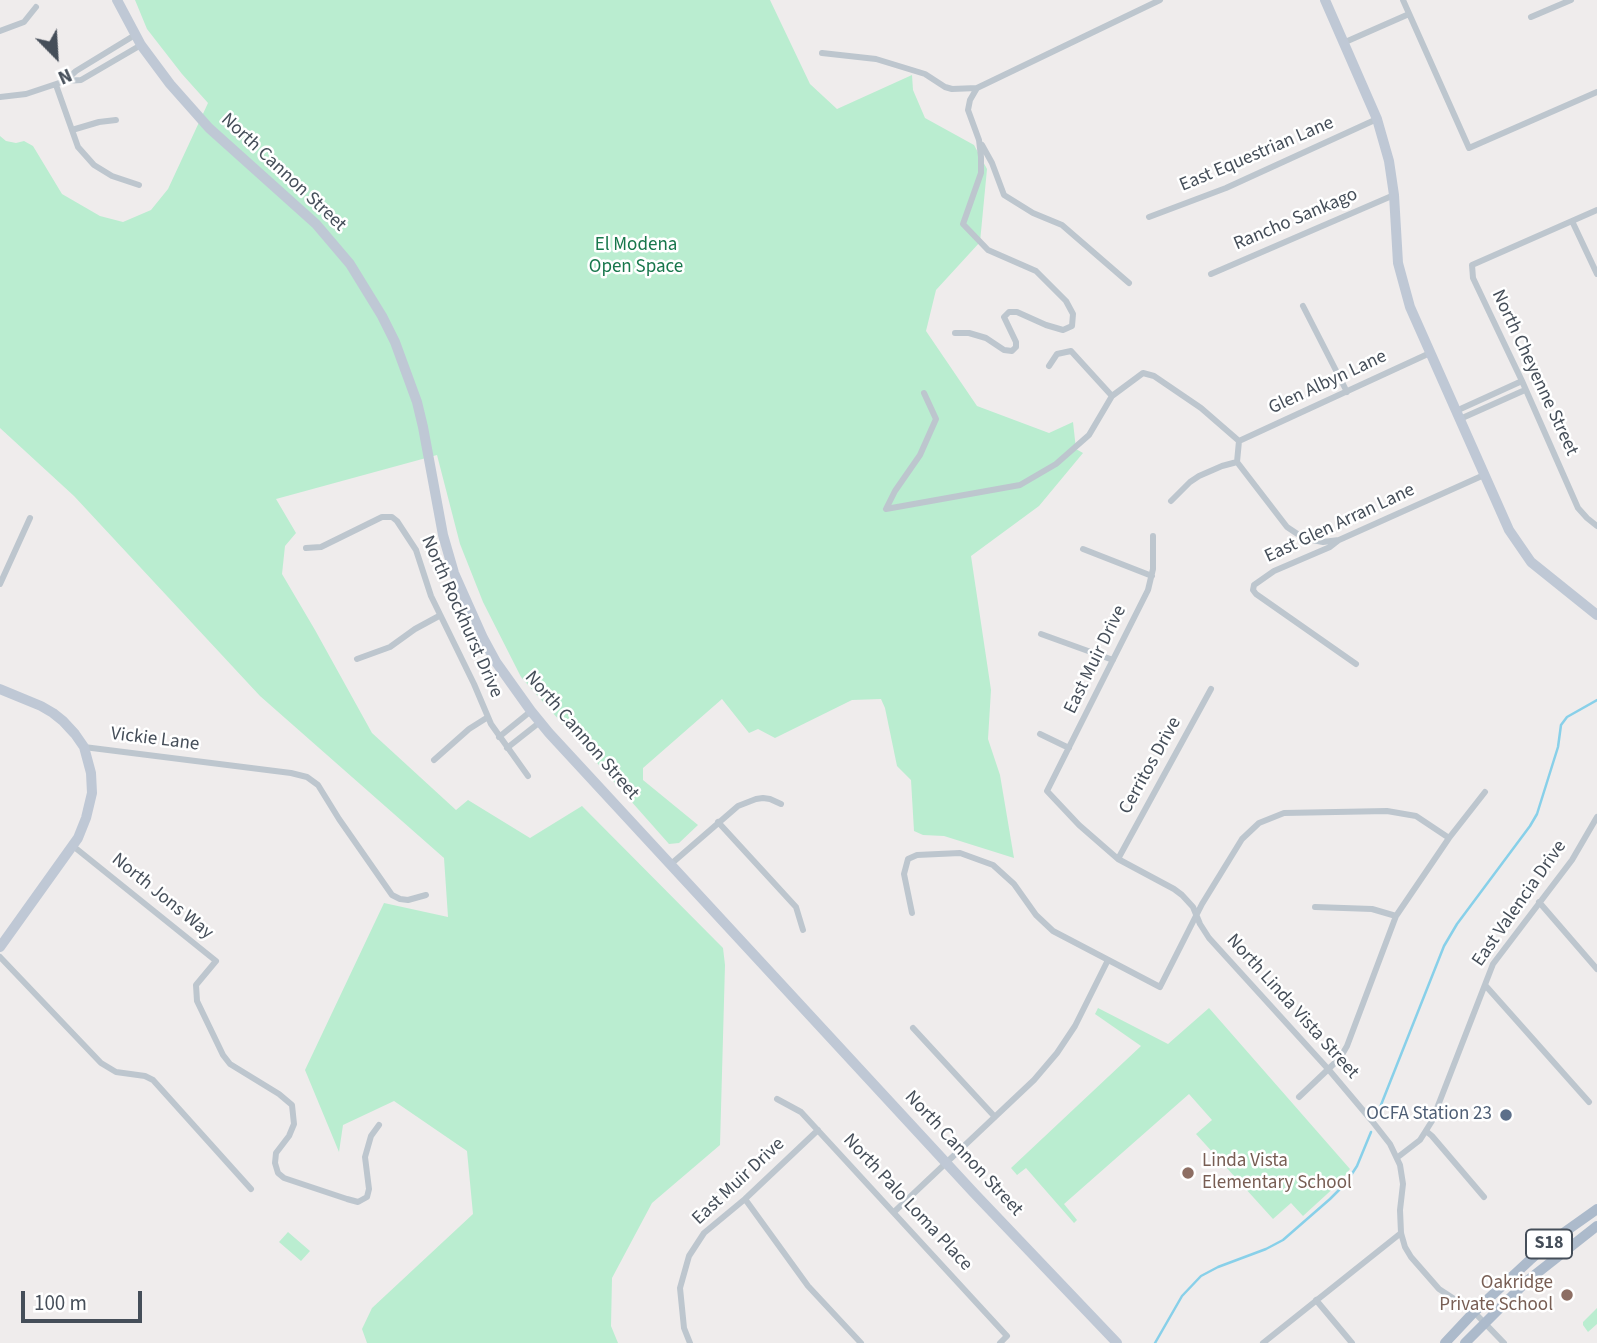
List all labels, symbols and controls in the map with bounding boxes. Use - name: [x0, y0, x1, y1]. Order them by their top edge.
- north arrow: [21, 21, 91, 91]
- text: N: [53, 61, 76, 91]
- street label: North Cannon Street: [216, 109, 350, 237]
- street label: East Equestrian Lane: [1177, 112, 1337, 198]
- street label: Rancho Sankago: [1231, 184, 1361, 256]
- park label: El Modena Open Space: [589, 235, 683, 279]
- street label: North Cheyenne Street: [1486, 286, 1582, 460]
- street label: Glen Albyn Lane: [1265, 346, 1391, 420]
- street label: East Glen Arran Lane: [1261, 479, 1419, 569]
- street label: North Rockhurst Drive: [415, 532, 507, 702]
- street label: East Muir Drive: [1060, 602, 1132, 718]
- street label: North Cannon Street: [519, 667, 643, 805]
- street label: Cerritos Drive: [1115, 713, 1187, 819]
- street label: Vickie Lane: [109, 723, 201, 757]
- street label: East Valencia Drive: [1468, 836, 1572, 972]
- street label: North Jons Way: [106, 849, 218, 945]
- street label: North Linda Vista Street: [1221, 930, 1363, 1084]
- street label: North Cannon Street: [899, 1087, 1027, 1221]
- place label: OCFA Station 23: [1366, 1104, 1492, 1126]
- marker: OCFA Station 23: [1498, 1107, 1514, 1123]
- street label: North Palo Loma Place: [837, 1130, 977, 1276]
- street label: East Muir Drive: [688, 1133, 790, 1231]
- place label: Linda Vista Elementary School: [1202, 1151, 1352, 1195]
- marker: Linda Vista Elementary School: [1180, 1165, 1196, 1181]
- road number: S18: [1526, 1230, 1572, 1259]
- place label: Oakridge Private School: [1439, 1273, 1553, 1317]
- scale bar: [24, 1276, 145, 1320]
- marker: Oakridge Private School: [1559, 1287, 1575, 1303]
- text: 100 m: [34, 1288, 87, 1318]

